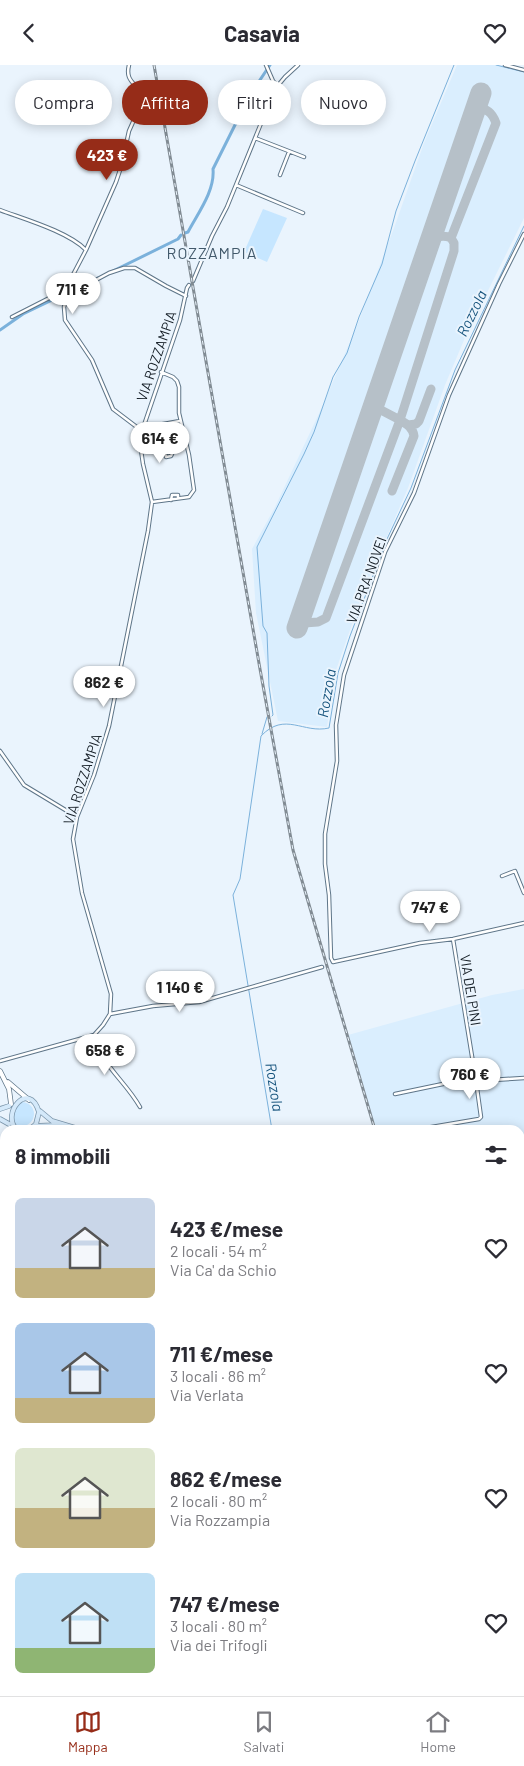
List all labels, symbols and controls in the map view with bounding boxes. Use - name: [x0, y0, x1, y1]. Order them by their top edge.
- icon: back: [15, 19, 43, 47]
- icon: heart: [481, 19, 509, 47]
- text: Casavia: [224, 20, 300, 46]
- chip: Compra: [15, 80, 112, 125]
- chip: Affitta: [122, 80, 208, 125]
- chip: Filtri: [218, 80, 291, 125]
- chip: Nuovo: [301, 80, 386, 125]
- pin: 423 €: [72, 139, 142, 181]
- text: 423 €: [87, 145, 127, 164]
- district label: ROZZAMPIA: [167, 243, 257, 262]
- pin: 711 €: [38, 273, 108, 315]
- text: 711 €: [57, 279, 89, 298]
- water label: Rozzola: [452, 287, 490, 339]
- street label: VIA ROZZAMPIA: [133, 308, 180, 404]
- pin: 614 €: [125, 421, 195, 464]
- text: 614 €: [141, 428, 179, 447]
- street label: VIA PRA' NOVEI: [342, 534, 390, 626]
- pin: 862 €: [69, 665, 139, 708]
- water label: Rozzola: [313, 667, 339, 719]
- text: 862 €: [84, 672, 124, 691]
- street label: VIA ROZZAMPIA: [59, 731, 105, 827]
- pin: 747 €: [395, 891, 465, 933]
- text: 747 €: [411, 897, 449, 916]
- street label: VIA DEI PINI: [457, 953, 485, 1027]
- pin: 1 140 €: [134, 971, 226, 1013]
- text: 1 140 €: [157, 977, 203, 996]
- pin: 658 €: [70, 1033, 140, 1076]
- text: 658 €: [85, 1040, 125, 1059]
- pin: 760 €: [435, 1057, 505, 1100]
- water label: Rozzola: [262, 1061, 288, 1113]
- text: 760 €: [451, 1064, 490, 1083]
- icon: filters: [482, 1141, 510, 1169]
- text: 8 immobili: [15, 1143, 110, 1168]
- text: 423 €/mese: [170, 1216, 283, 1241]
- icon: home: [55, 1218, 115, 1278]
- icon: heart: [482, 1234, 510, 1262]
- text: 2 locali · 54 m²: [170, 1241, 267, 1260]
- text: Via Ca' da Schio: [170, 1260, 277, 1279]
- text: 711 €/mese: [170, 1341, 273, 1366]
- icon: home: [55, 1343, 115, 1403]
- icon: heart: [482, 1359, 510, 1387]
- text: 3 locali · 86 m²: [170, 1366, 266, 1385]
- text: Via Verlata: [170, 1385, 244, 1404]
- text: 862 €/mese: [170, 1466, 282, 1491]
- icon: home: [55, 1468, 115, 1528]
- icon: heart: [482, 1484, 510, 1512]
- text: 2 locali · 80 m²: [170, 1491, 267, 1510]
- text: Via Rozzampia: [170, 1510, 270, 1529]
- text: 747 €/mese: [170, 1591, 280, 1616]
- icon: home: [55, 1593, 115, 1653]
- icon: heart: [482, 1609, 510, 1637]
- text: 3 locali · 80 m²: [170, 1616, 267, 1635]
- text: Via dei Trifogli: [170, 1635, 268, 1654]
- tab: Mappa: [68, 1708, 108, 1755]
- tab: Salvati: [244, 1708, 284, 1755]
- tab: Home: [420, 1708, 456, 1755]

